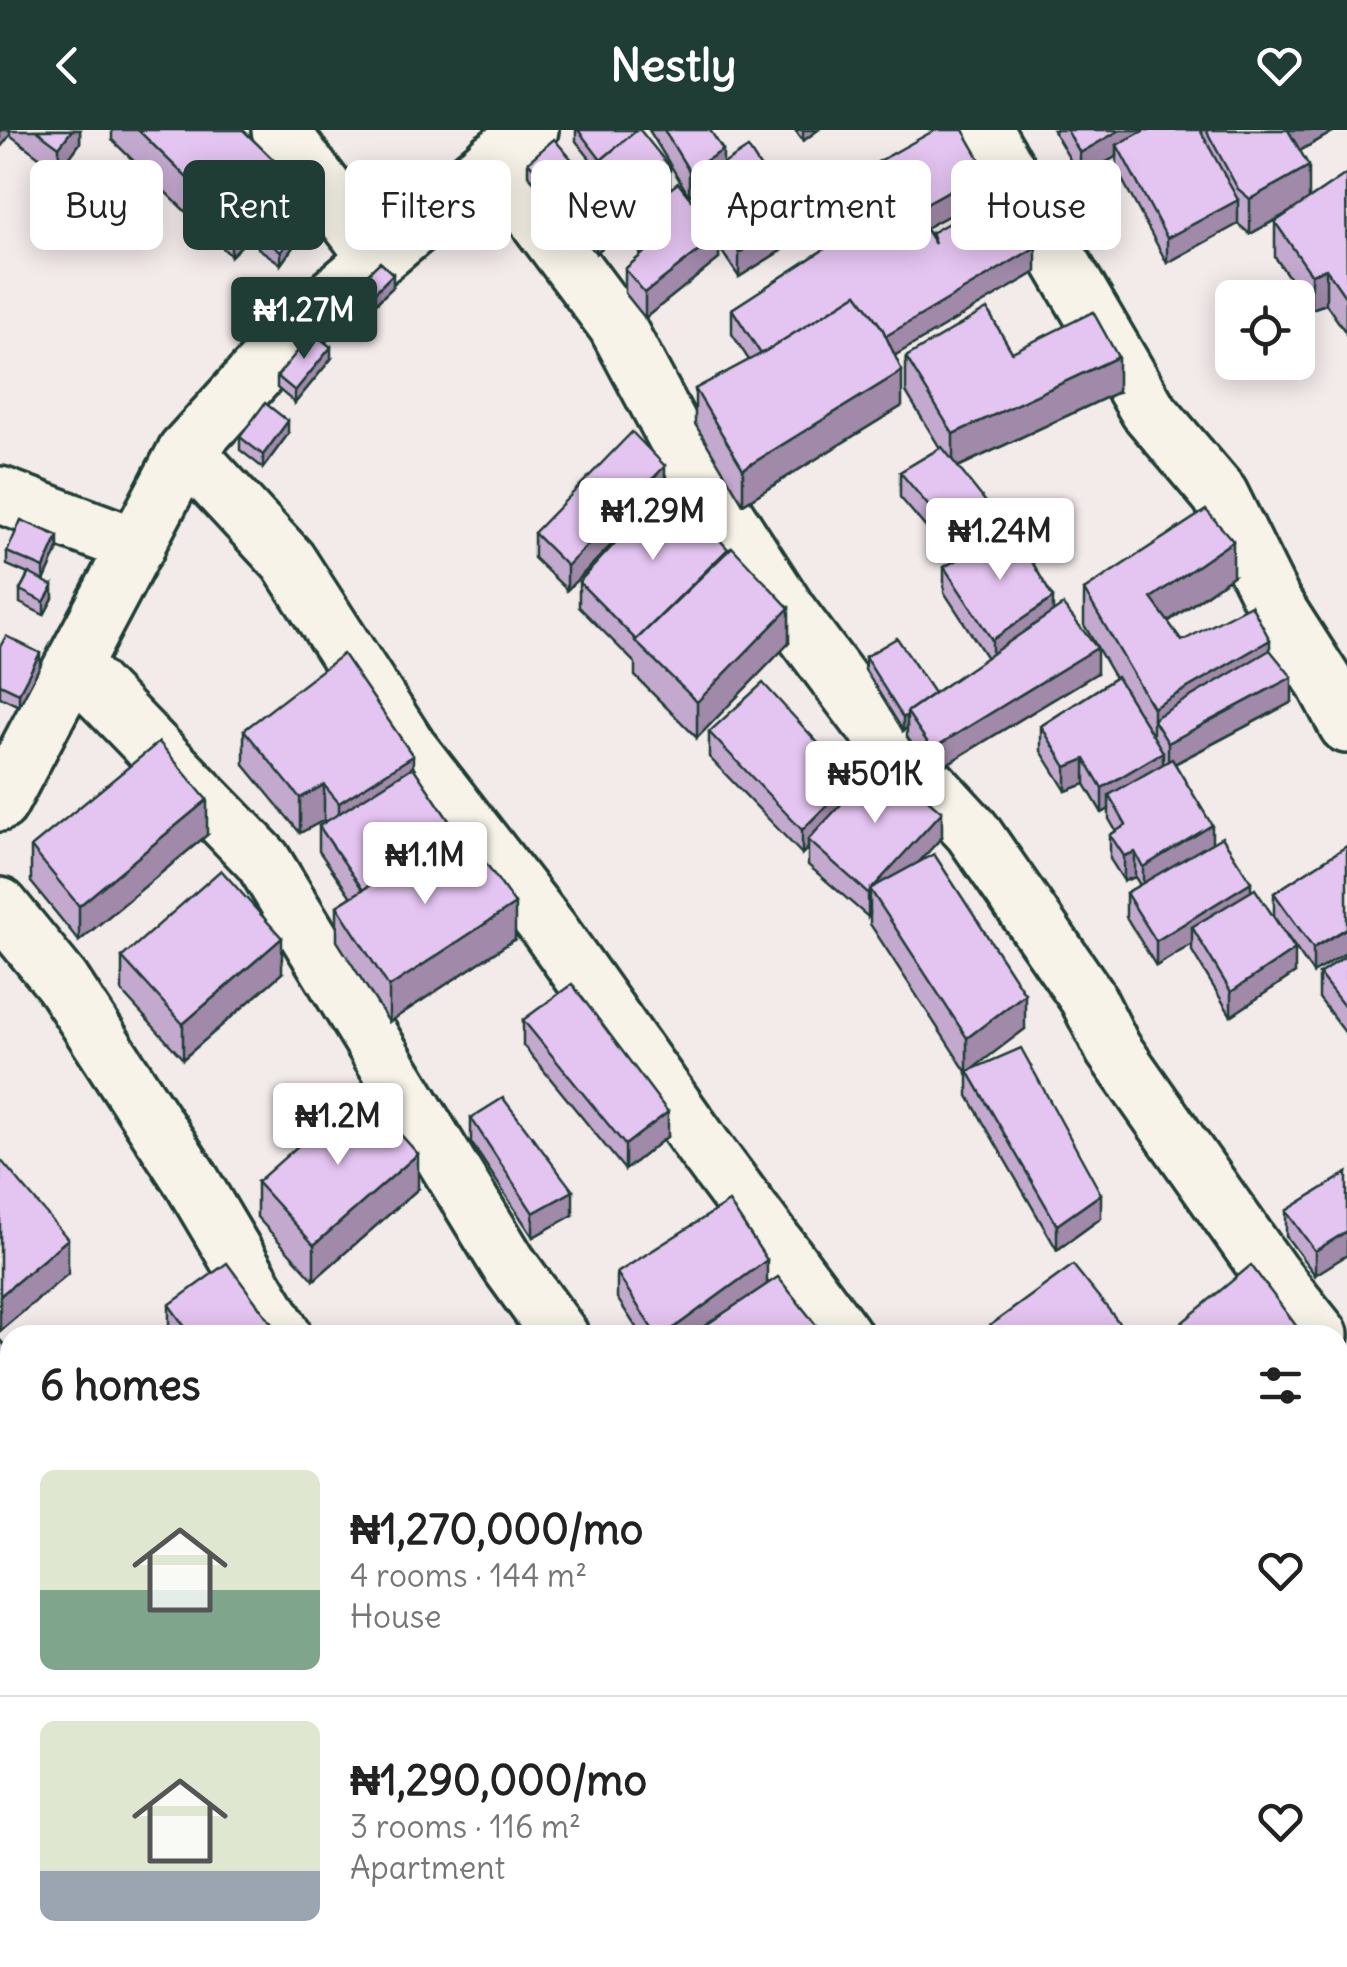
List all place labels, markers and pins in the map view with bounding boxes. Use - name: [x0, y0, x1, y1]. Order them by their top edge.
- pin: ₦1.27M: [223, 277, 385, 362]
- pin: ₦1.29M: [572, 478, 734, 563]
- pin: ₦1.24M: [919, 498, 1081, 583]
- pin: ₦501K: [805, 741, 945, 826]
- pin: ₦1.1M: [355, 822, 495, 907]
- pin: ₦1.2M: [268, 1083, 408, 1168]

